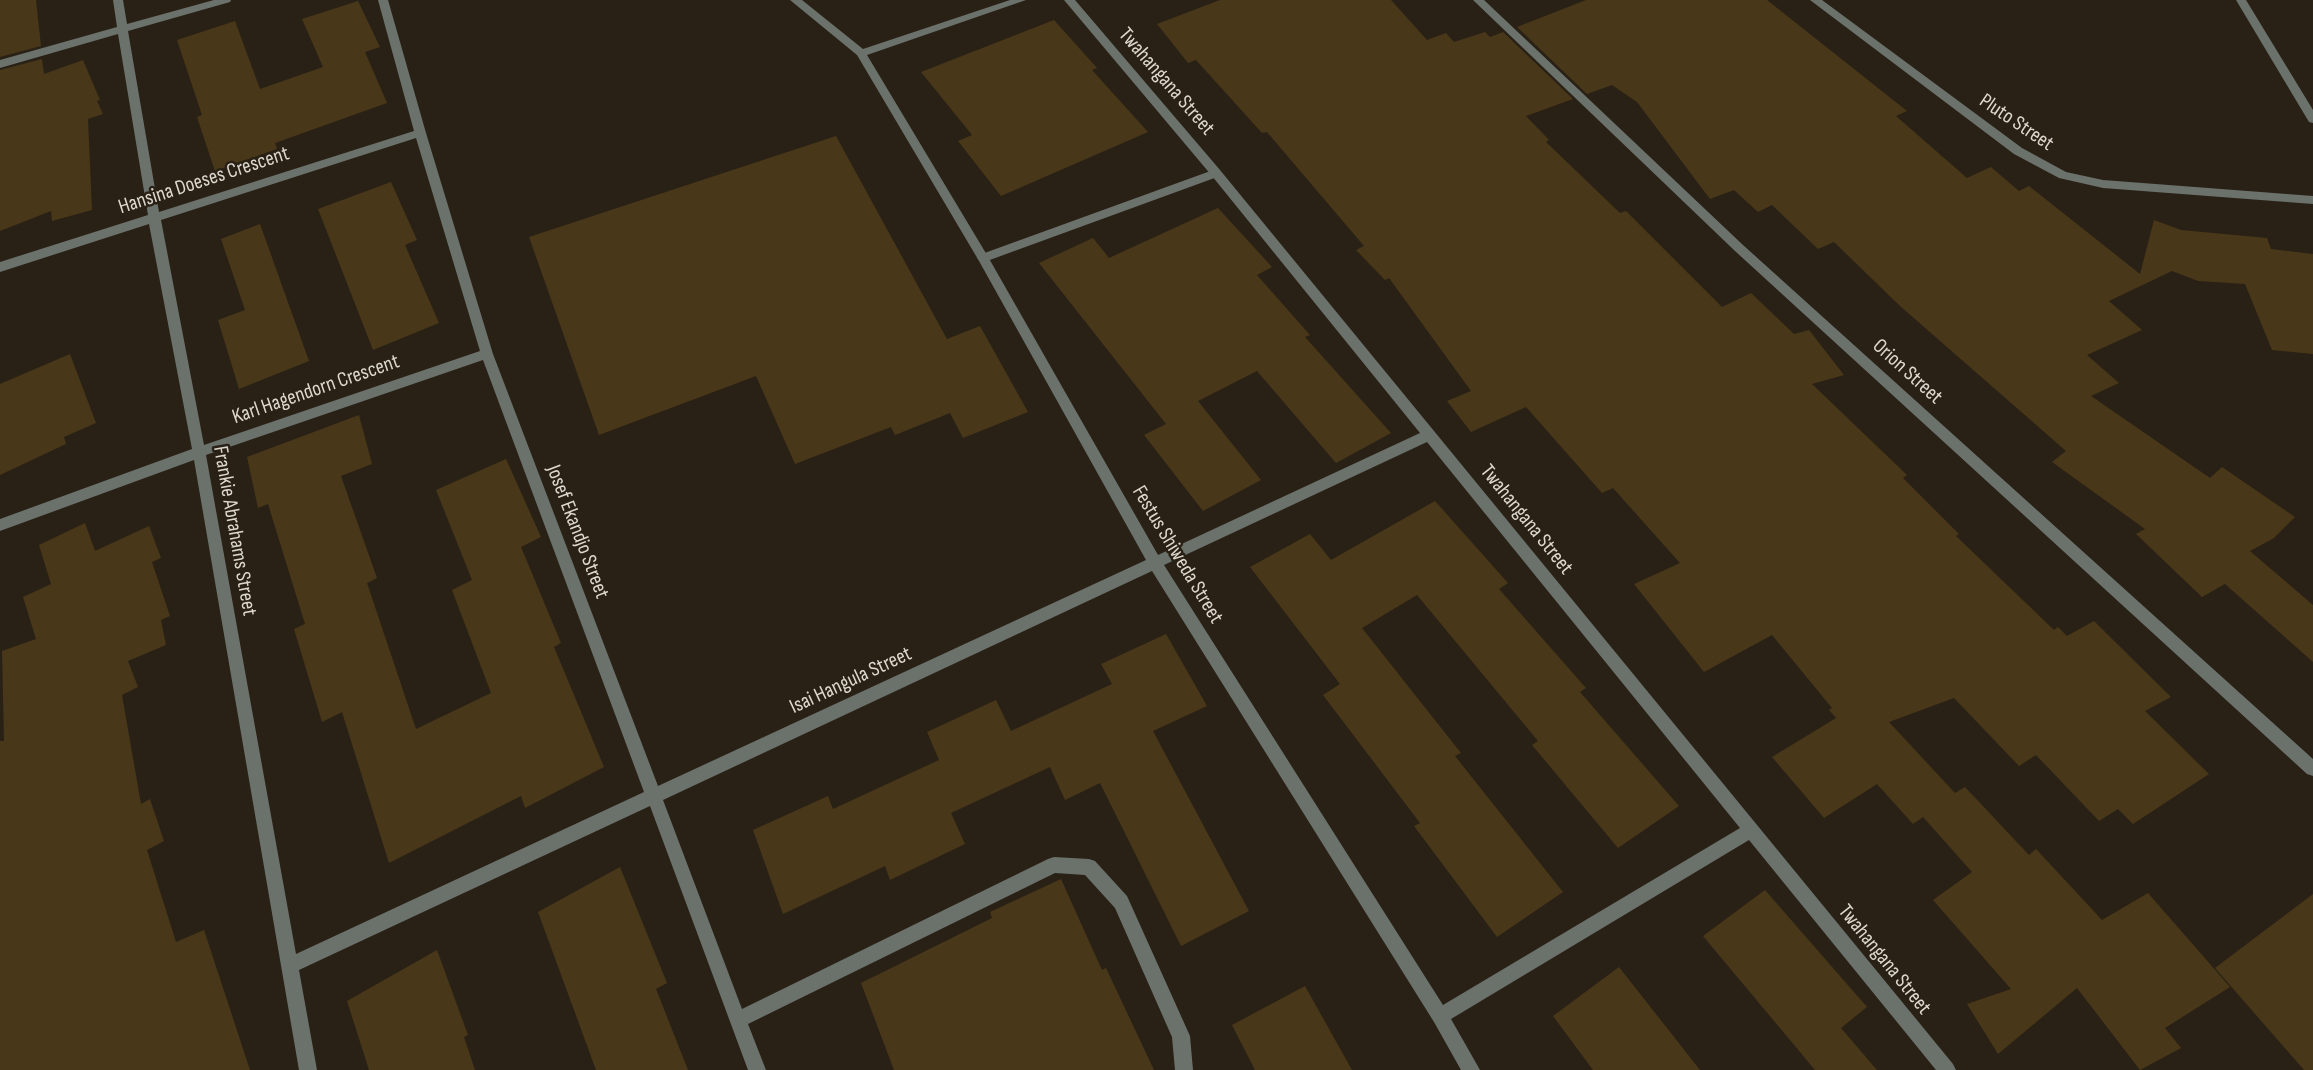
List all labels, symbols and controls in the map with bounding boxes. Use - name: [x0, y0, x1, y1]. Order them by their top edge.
- street label: Twahangana Street: [1112, 23, 1220, 141]
- street label: Pluto Street: [1974, 89, 2058, 157]
- street label: Hansina Doeses Crescent: [115, 142, 293, 220]
- street label: Orion Street: [1867, 334, 1947, 410]
- street label: Karl Hagendorn Crescent: [229, 350, 403, 430]
- street label: Frankie Abrahams Street: [207, 444, 261, 618]
- street label: Twahangana Street: [1474, 460, 1578, 580]
- street label: Josef Ekandjo Street: [540, 462, 614, 602]
- street label: Festus Shiweda Street: [1126, 482, 1228, 628]
- street label: Isai Hangula Street: [786, 642, 916, 720]
- street label: Twahangana Street: [1832, 900, 1936, 1020]

